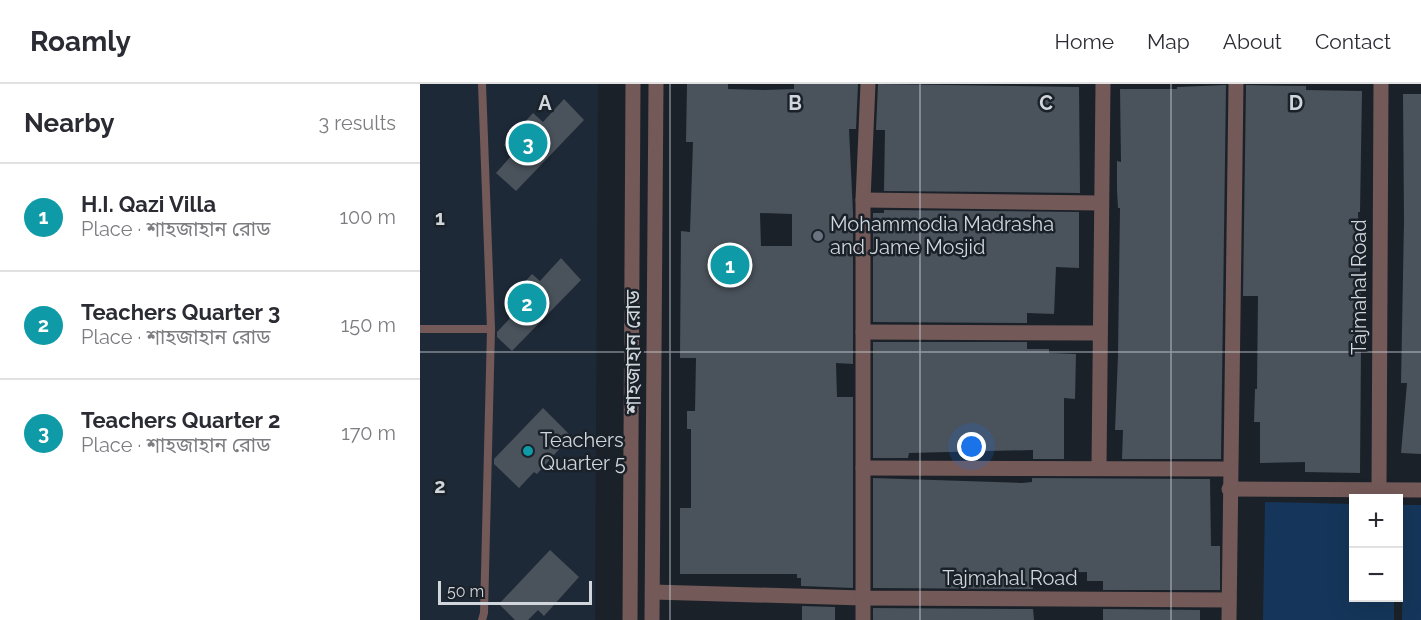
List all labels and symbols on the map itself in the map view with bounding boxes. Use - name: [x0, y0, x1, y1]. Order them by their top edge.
- text: A: [538, 91, 552, 115]
- text: B: [788, 91, 802, 115]
- text: C: [1039, 91, 1053, 115]
- text: D: [1289, 91, 1303, 115]
- pin: 3: [508, 120, 548, 166]
- text: 1: [435, 206, 445, 230]
- place label: Mohammodia Madrasha and Jame Mosjid: [830, 212, 1054, 259]
- street label: Tajmahal Road: [1347, 219, 1371, 355]
- marker: Mohammodia Madrasha and Jame Mosjid: [811, 229, 825, 243]
- pin: 1: [710, 242, 750, 288]
- pin: 2: [508, 280, 546, 326]
- street label: শাহজাহান রোড: [621, 289, 645, 415]
- place label: Teachers Quarter 5: [540, 428, 626, 475]
- your location: [957, 432, 986, 461]
- marker: Teachers Quarter 5: [521, 444, 535, 458]
- text: 2: [434, 474, 446, 498]
- street label: Tajmahal Road: [942, 566, 1078, 590]
- scale bar: [438, 578, 592, 606]

